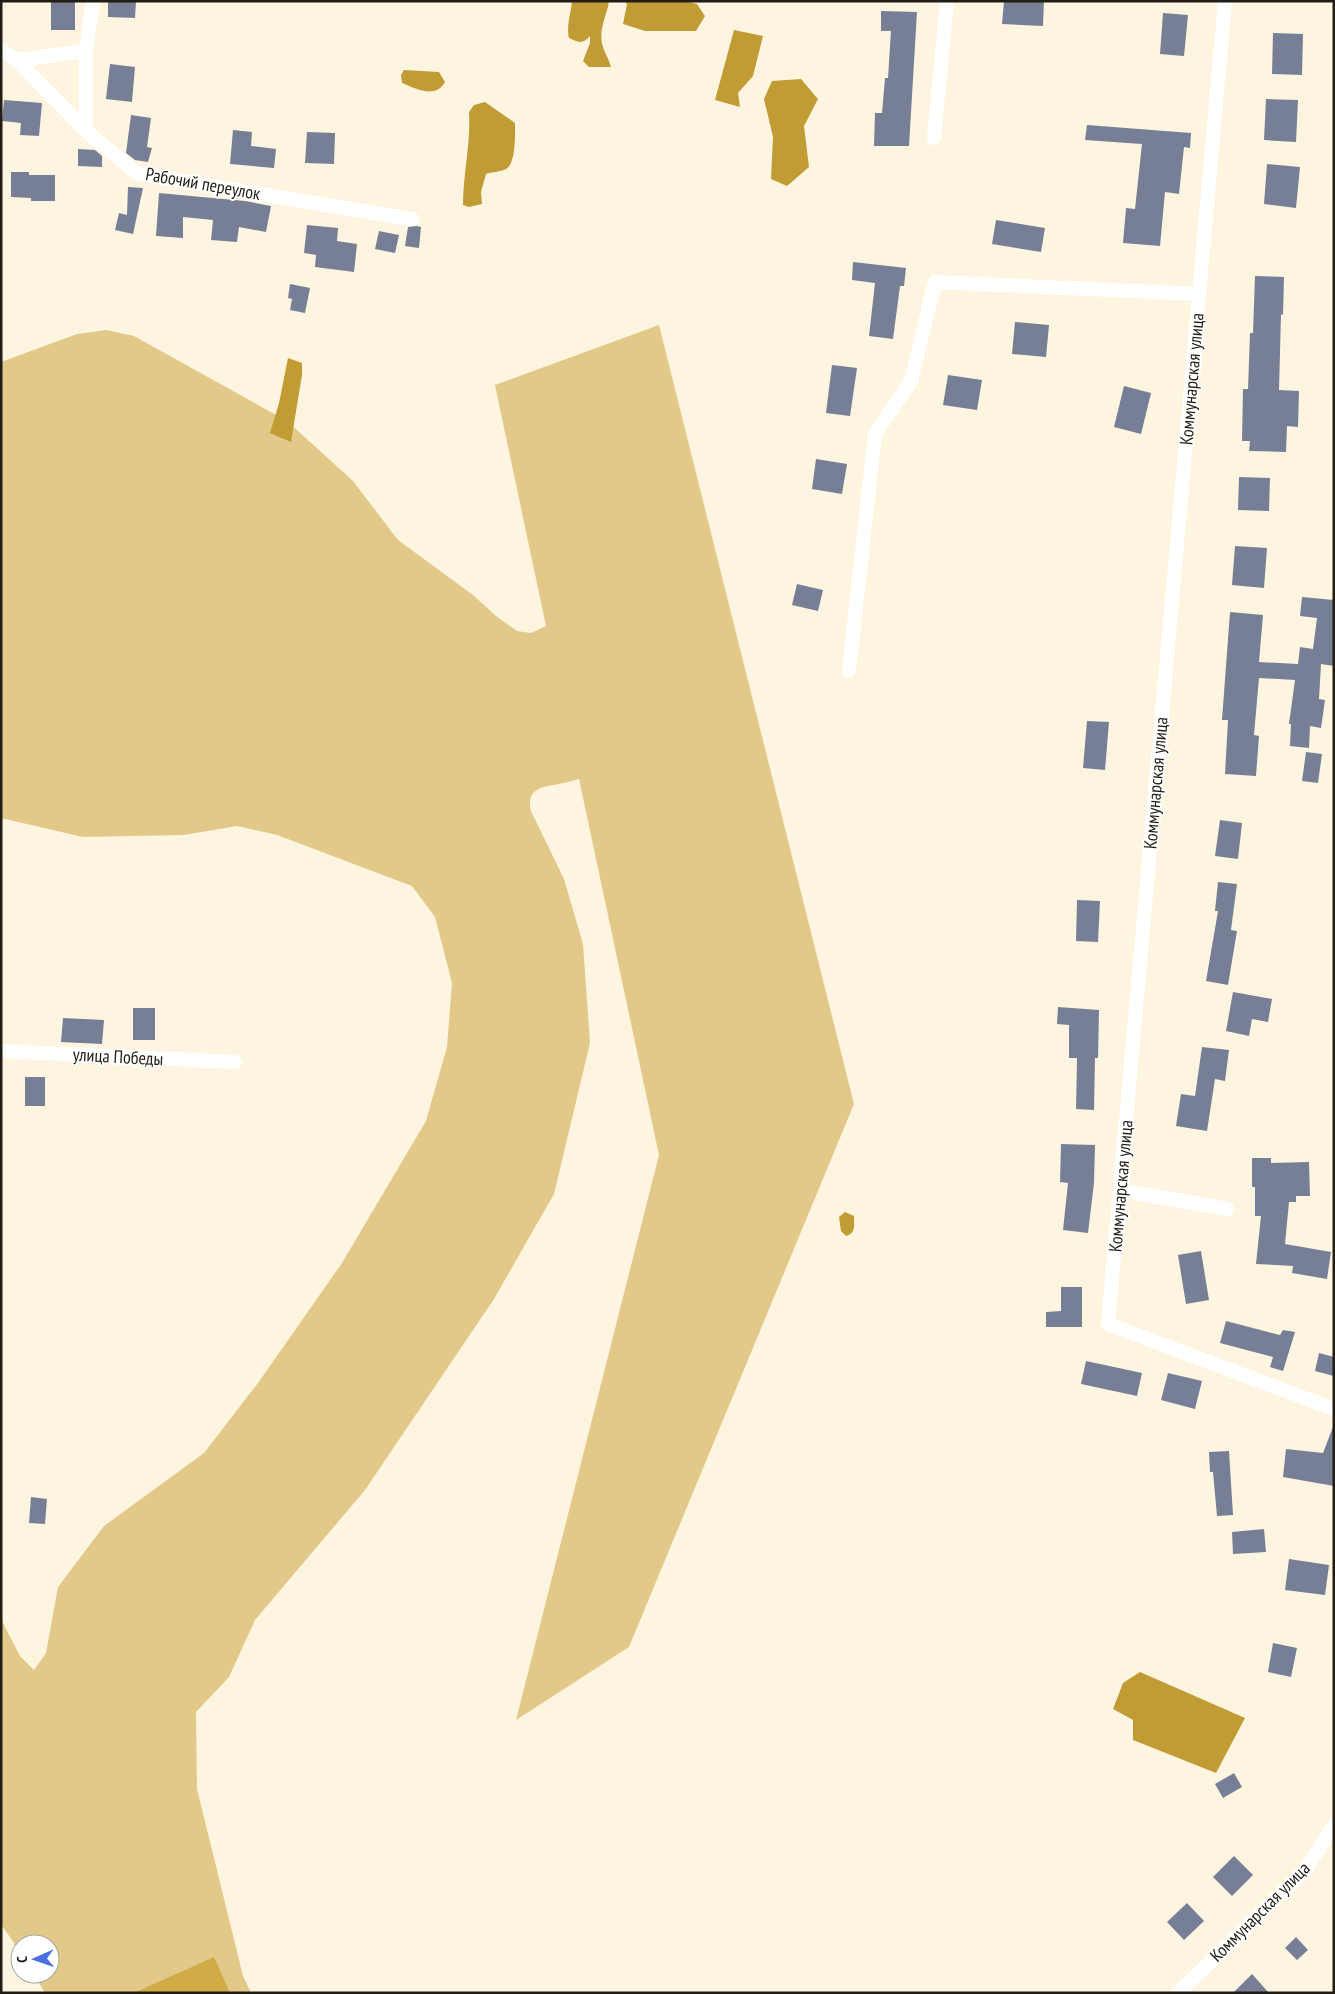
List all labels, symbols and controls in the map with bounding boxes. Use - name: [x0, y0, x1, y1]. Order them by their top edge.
- street label: Рабочий переулок: [144, 162, 262, 205]
- street label: Коммунарская улица: [1174, 312, 1209, 446]
- street label: Коммунарская улица: [1138, 716, 1173, 850]
- street label: улица Победы: [72, 1043, 164, 1070]
- street label: Коммунарская улица: [1103, 1119, 1138, 1253]
- street label: Коммунарская улица: [1205, 1857, 1315, 1967]
- north arrow: [10, 1934, 60, 1984]
- text: С: [13, 1955, 31, 1963]

